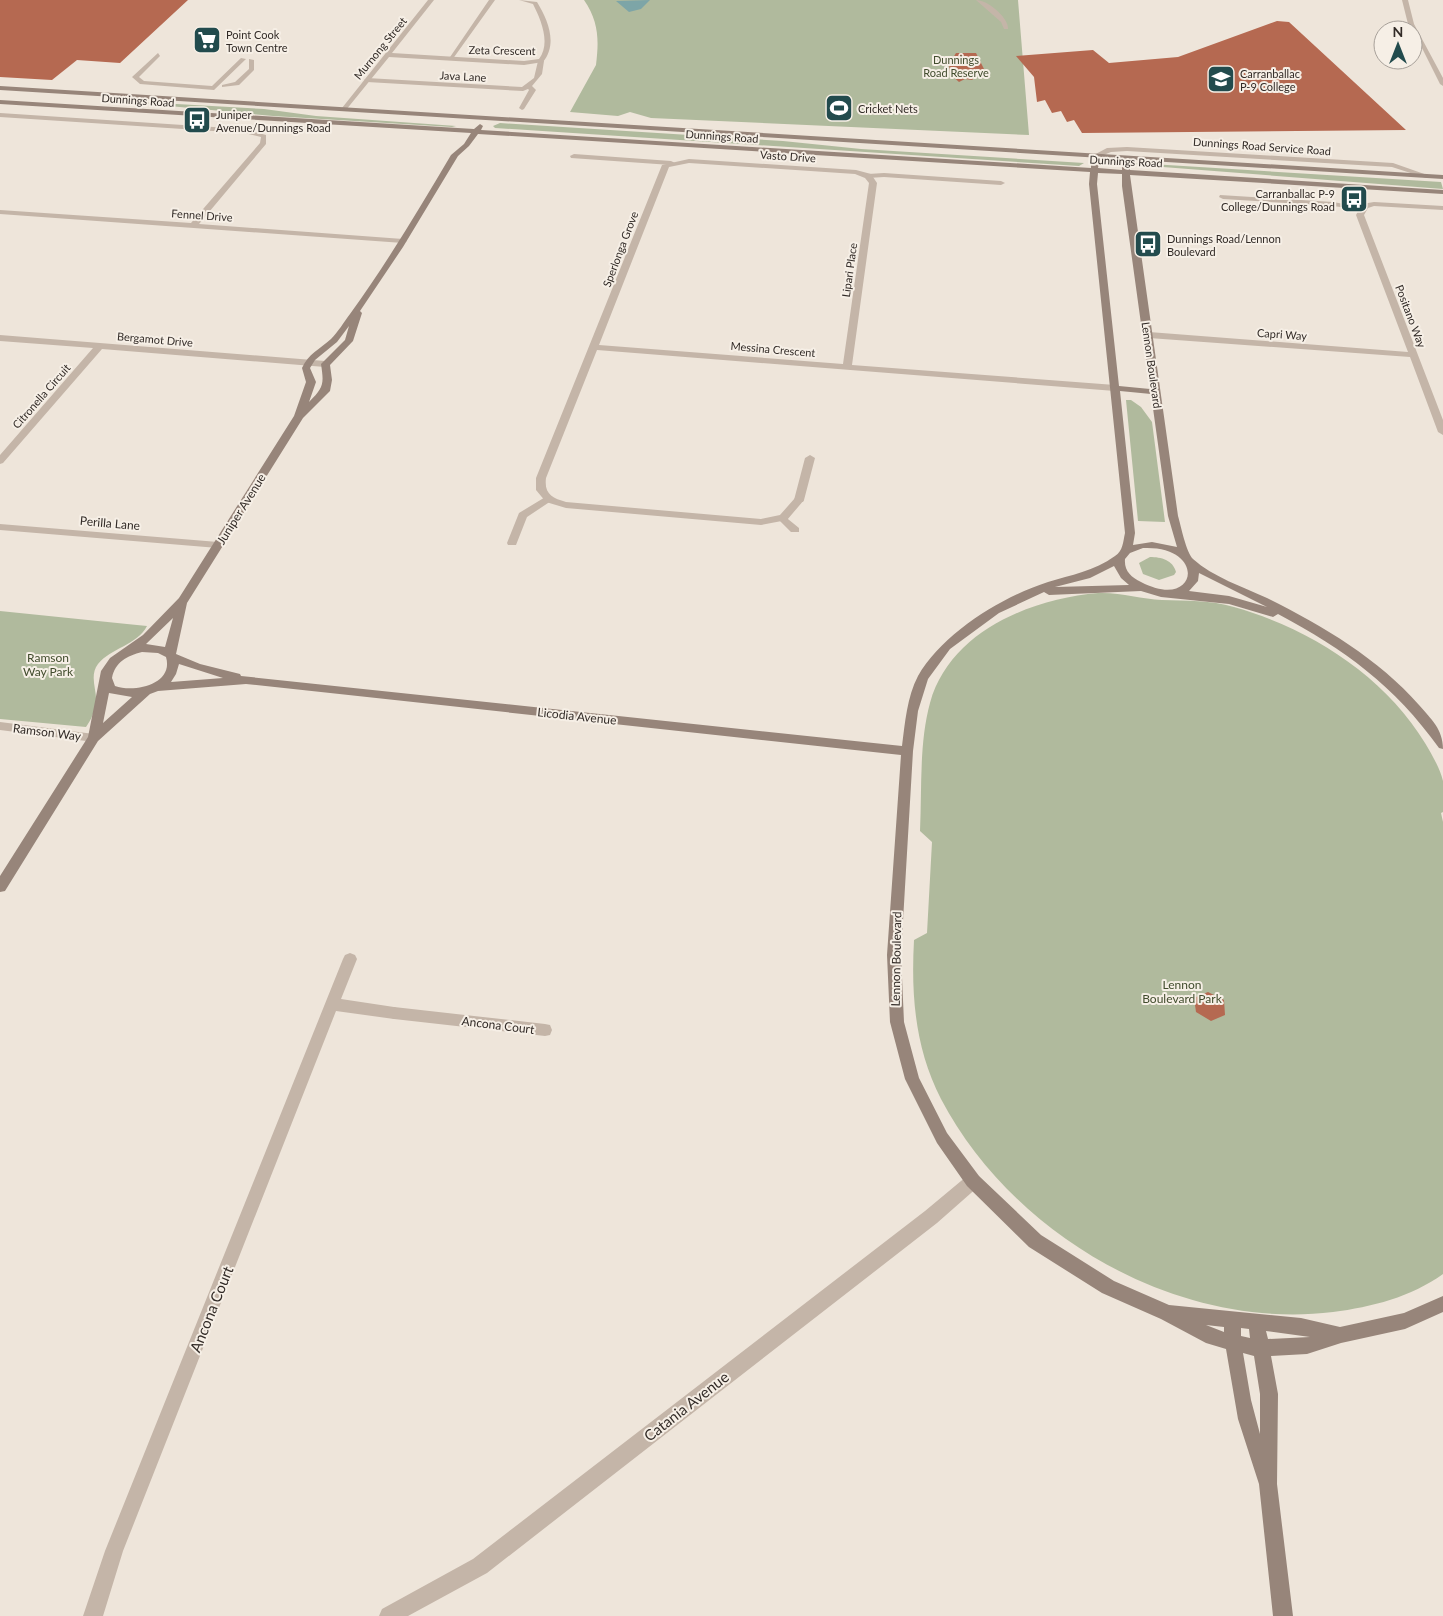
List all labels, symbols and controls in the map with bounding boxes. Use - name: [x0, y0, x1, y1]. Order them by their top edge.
- street label: Murnong Street: [351, 14, 409, 82]
- north arrow: [1373, 20, 1423, 70]
- text: N: [1393, 23, 1403, 40]
- supermarket icon: Point Cook Town Centre: [192, 25, 222, 55]
- place label: Point Cook Town Centre: [226, 28, 288, 54]
- street label: Zeta Crescent: [468, 43, 536, 57]
- park label: Dunnings Road Reserve: [923, 53, 989, 79]
- school or university icon: Carranballac P-9 College: [1206, 64, 1236, 94]
- place label: Carranballac P-9 College: [1240, 67, 1300, 93]
- street label: Java Lane: [439, 68, 487, 84]
- street label: Dunnings Road: [101, 91, 175, 109]
- sports icon: Cricket Nets: [824, 93, 854, 123]
- place label: Cricket Nets: [858, 102, 918, 115]
- bus stop icon: Juniper Avenue/Dunnings Road: [182, 105, 212, 135]
- place label: Juniper Avenue/Dunnings Road: [216, 108, 331, 134]
- street label: Dunnings Road: [685, 127, 759, 145]
- street label: Dunnings Road Service Road: [1193, 135, 1331, 157]
- street label: Vasto Drive: [760, 148, 817, 164]
- street label: Dunnings Road: [1089, 153, 1163, 169]
- bus stop icon: Carranballac P-9 College/Dunnings Road: [1339, 184, 1369, 214]
- place label: Carranballac P-9 College/Dunnings Road: [1221, 187, 1335, 213]
- street label: Fennel Drive: [171, 206, 233, 224]
- street label: Sperlonga Grove: [600, 209, 640, 289]
- bus stop icon: Dunnings Road/Lennon Boulevard: [1133, 229, 1163, 259]
- place label: Dunnings Road/Lennon Boulevard: [1167, 232, 1281, 258]
- street label: Lipari Place: [839, 242, 859, 298]
- street label: Positano Way: [1393, 283, 1429, 350]
- street label: Lennon Boulevard: [1139, 321, 1165, 409]
- street label: Capri Way: [1257, 326, 1308, 342]
- street label: Bergamot Drive: [117, 329, 194, 349]
- street label: Messina Crescent: [730, 339, 816, 359]
- street label: Citronella Circuit: [9, 361, 73, 431]
- street label: Juniper Avenue: [213, 471, 269, 547]
- street label: Perilla Lane: [79, 513, 141, 533]
- park label: Ramson Way Park: [23, 650, 74, 679]
- street label: Licodia Avenue: [537, 704, 617, 728]
- street label: Ramson Way: [12, 720, 83, 744]
- street label: Lennon Boulevard: [888, 911, 904, 1007]
- park label: Lennon Boulevard Park: [1142, 977, 1223, 1006]
- street label: Ancona Court: [461, 1013, 536, 1037]
- street label: Ancona Court: [186, 1263, 237, 1355]
- street label: Catania Avenue: [640, 1367, 732, 1445]

